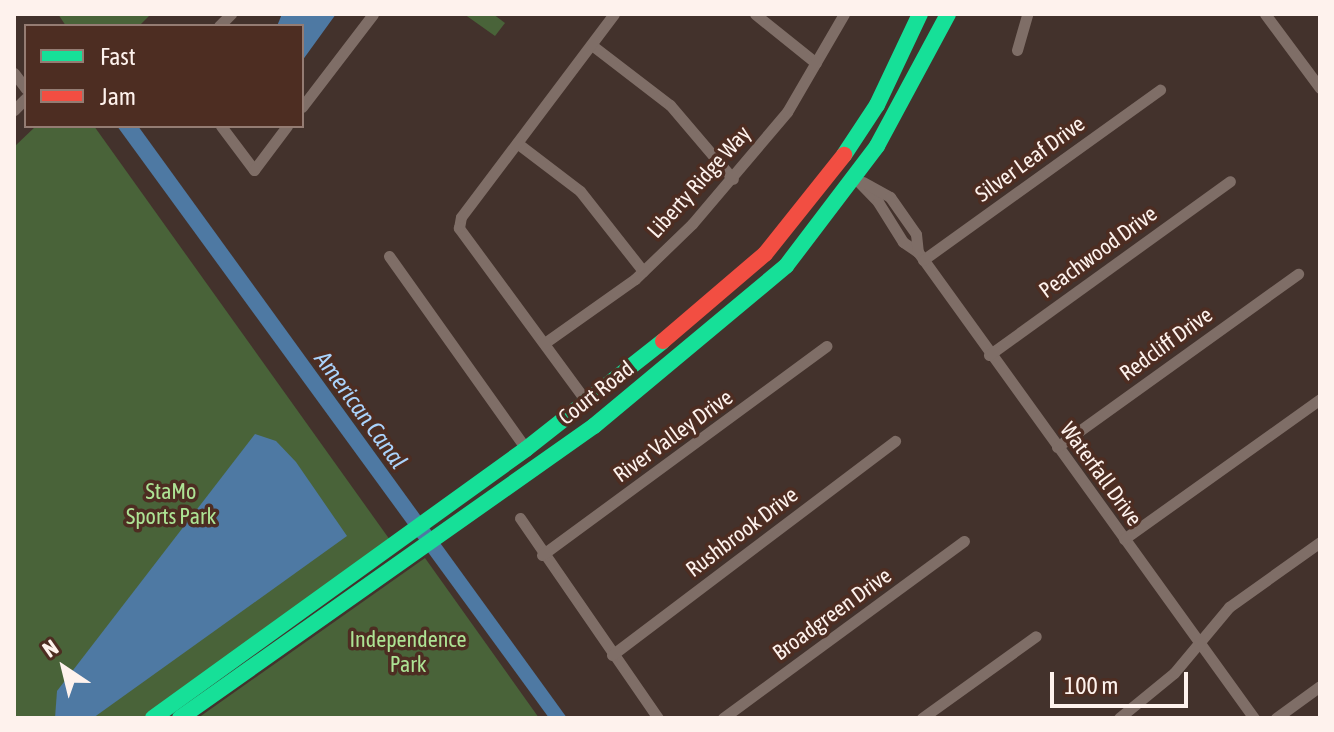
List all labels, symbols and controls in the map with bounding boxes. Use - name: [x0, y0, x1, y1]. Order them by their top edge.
- legend: [24, 24, 304, 128]
- text: Fast: [100, 43, 136, 70]
- text: Jam: [100, 83, 136, 110]
- street label: Silver Leaf Drive: [970, 110, 1090, 208]
- street label: Liberty Ridge Way: [642, 120, 756, 244]
- street label: Peachwood Drive: [1034, 200, 1162, 304]
- street label: Redcliff Drive: [1115, 302, 1217, 386]
- water label: American Canal: [309, 345, 413, 475]
- street label: Court Road: [553, 355, 639, 431]
- street label: River Valley Drive: [608, 384, 738, 488]
- street label: Waterfall Drive: [1055, 417, 1147, 531]
- park label: StaMo Sports Park: [126, 478, 216, 530]
- street label: Rushbrook Drive: [681, 481, 803, 583]
- street label: Broadgreen Drive: [768, 562, 896, 666]
- park label: Independence Park: [350, 626, 466, 678]
- north arrow: [24, 628, 104, 708]
- text: N: [37, 634, 63, 663]
- scale bar: [1054, 656, 1192, 706]
- text: 100 m: [1064, 672, 1118, 699]

